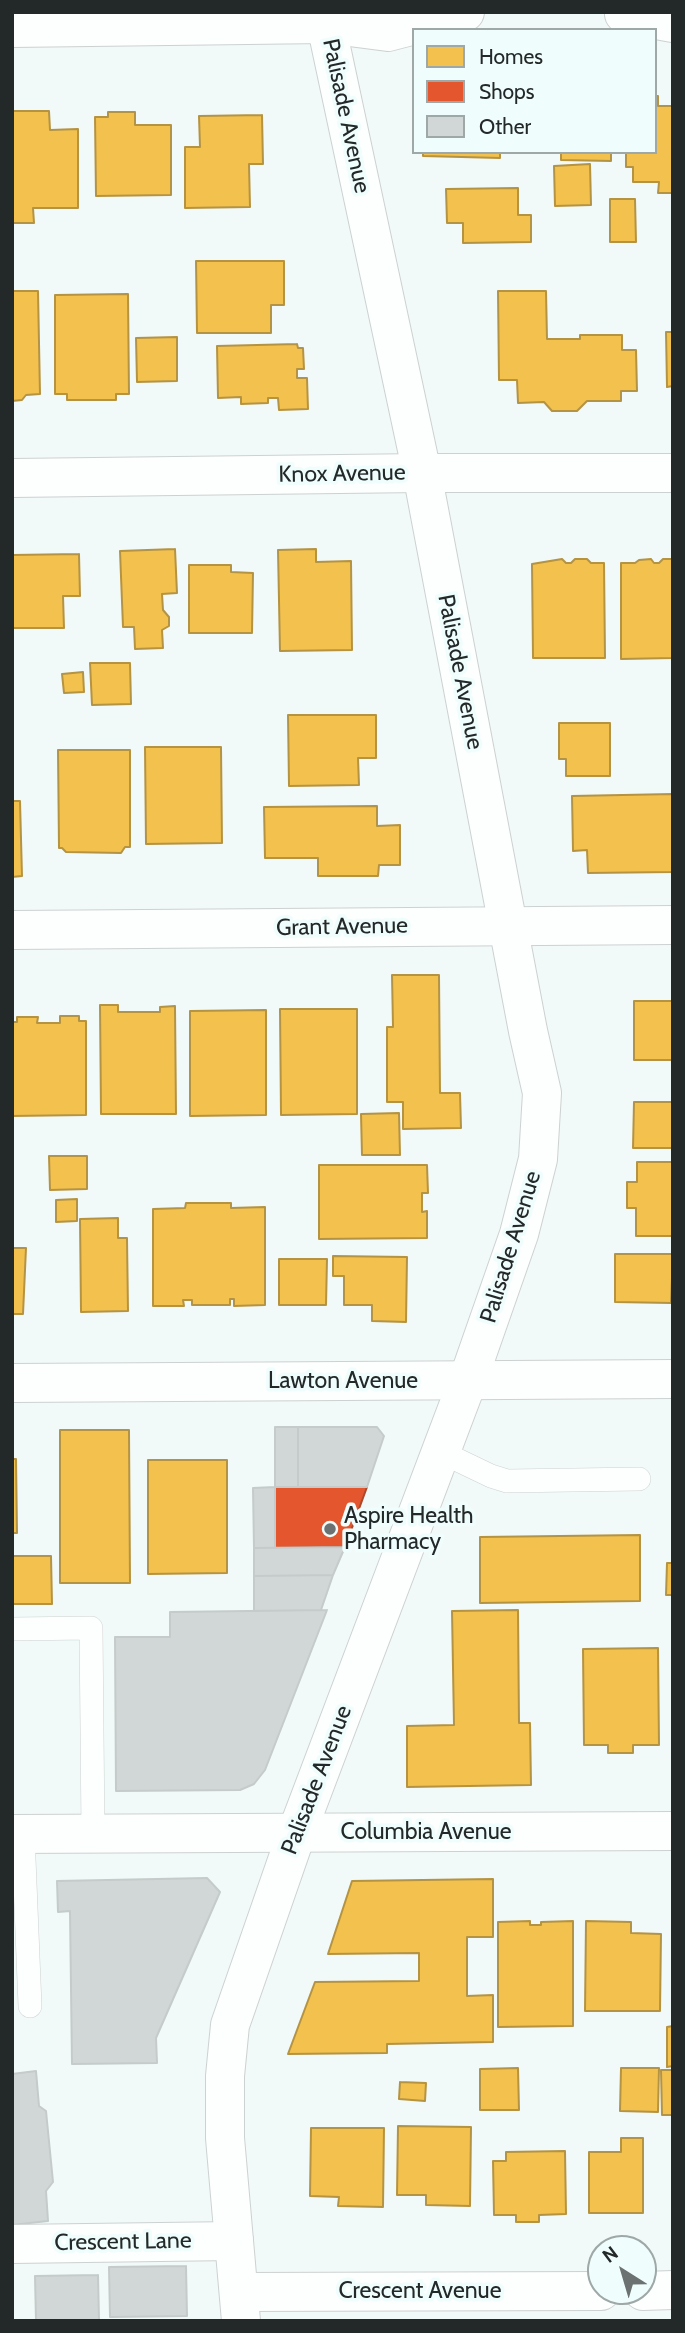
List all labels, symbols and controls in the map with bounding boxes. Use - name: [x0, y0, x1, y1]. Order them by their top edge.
- legend: [412, 28, 657, 154]
- street label: Palisade Avenue: [316, 36, 376, 196]
- text: Homes: [479, 44, 543, 69]
- text: Shops: [479, 79, 534, 104]
- text: Other: [479, 114, 531, 139]
- street label: Knox Avenue: [278, 459, 406, 489]
- street label: Palisade Avenue: [431, 592, 489, 752]
- street label: Grant Avenue: [276, 912, 408, 942]
- street label: Palisade Avenue: [475, 1168, 547, 1326]
- street label: Lawton Avenue: [268, 1367, 418, 1395]
- place label: Aspire Health Pharmacy: [344, 1502, 474, 1556]
- marker: Aspire Health Pharmacy: [322, 1521, 338, 1537]
- street label: Palisade Avenue: [276, 1702, 358, 1858]
- street label: Columbia Avenue: [341, 1818, 511, 1846]
- street label: Crescent Lane: [54, 2227, 192, 2257]
- north arrow: [587, 2235, 657, 2305]
- text: N: [598, 2241, 623, 2268]
- street label: Crescent Avenue: [339, 2277, 501, 2305]

